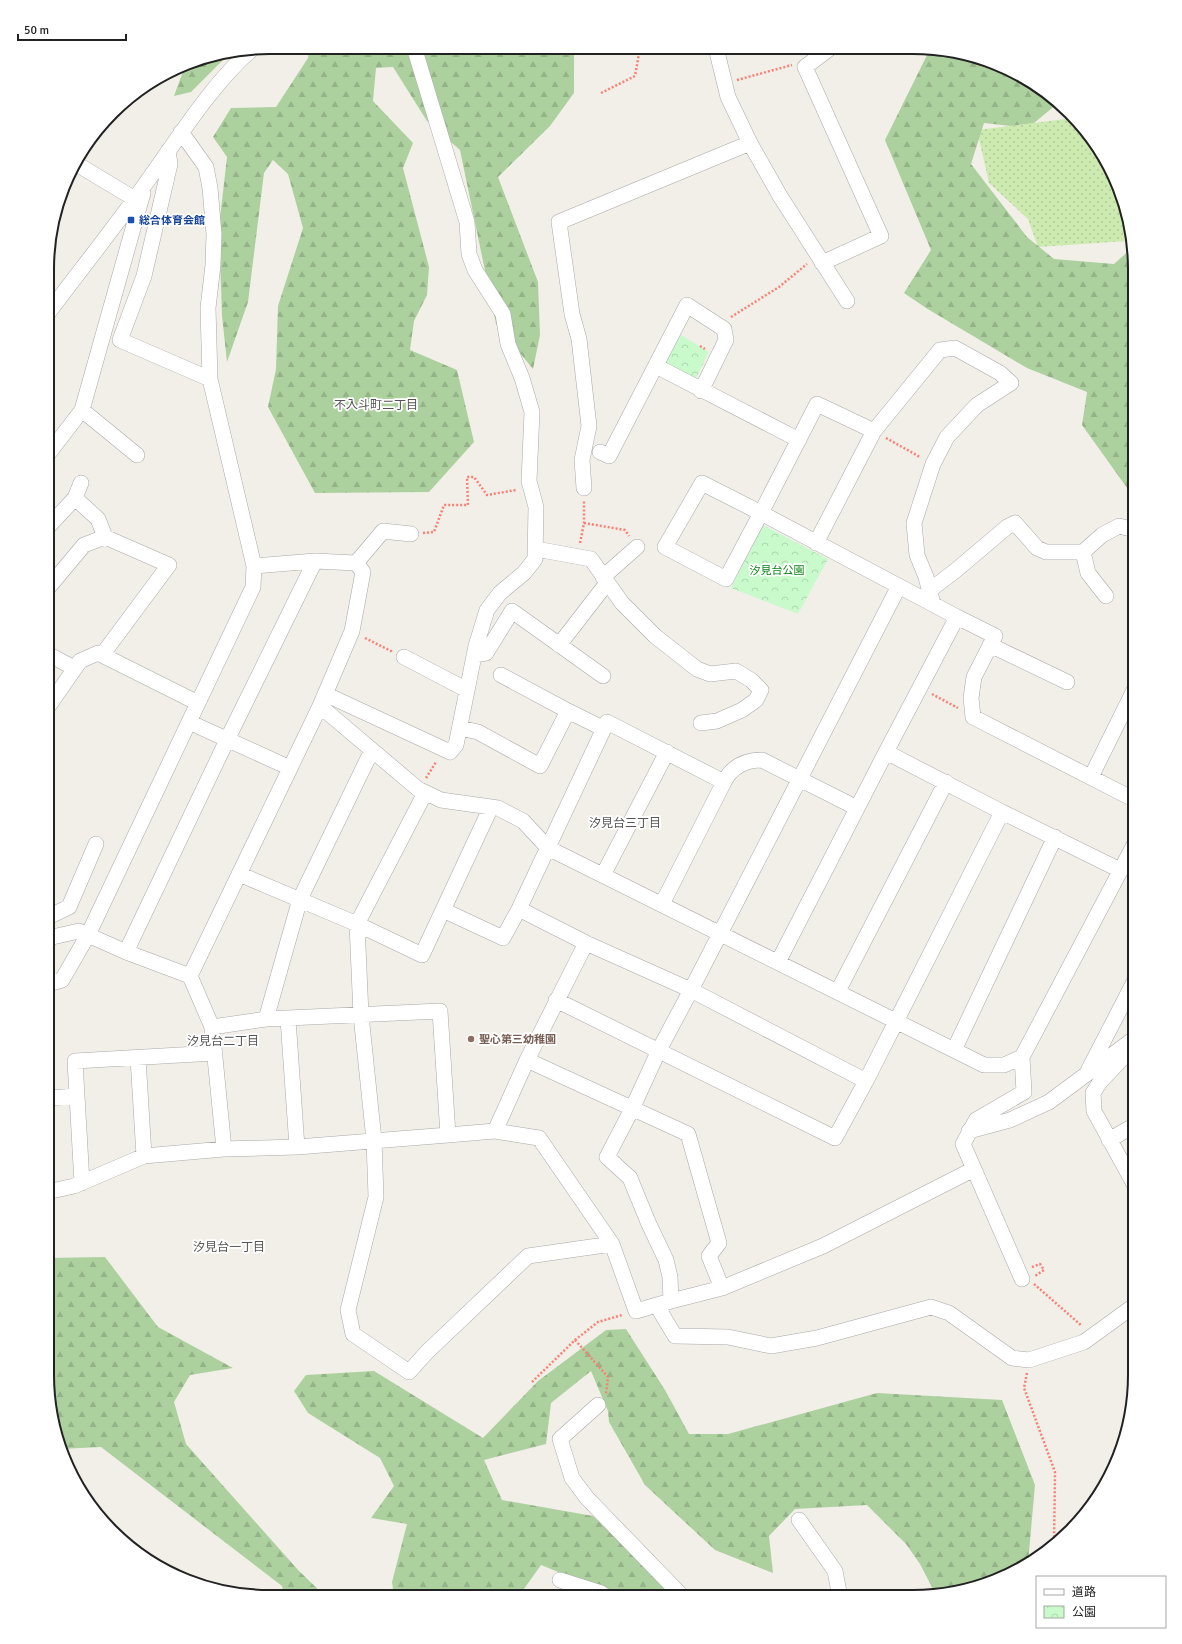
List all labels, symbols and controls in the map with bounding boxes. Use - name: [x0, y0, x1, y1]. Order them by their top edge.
- scale bar: [18, 16, 126, 42]
- text: 50 m: [24, 23, 49, 38]
- place label: 総合体育会館: [139, 214, 205, 227]
- marker: 総合体育会館: [126, 215, 136, 225]
- district label: 不入斗町二丁目: [334, 398, 418, 413]
- park label: 汐見台公園: [750, 564, 805, 577]
- district label: 汐見台三丁目: [589, 816, 661, 831]
- place label: 聖心第三幼稚園: [479, 1033, 556, 1046]
- district label: 汐見台二丁目: [187, 1034, 259, 1049]
- marker: 聖心第三幼稚園: [466, 1034, 476, 1044]
- district label: 汐見台一丁目: [193, 1240, 265, 1255]
- legend: [1036, 1576, 1166, 1628]
- text: 道路: [1072, 1585, 1096, 1600]
- text: 公園: [1072, 1605, 1096, 1620]

